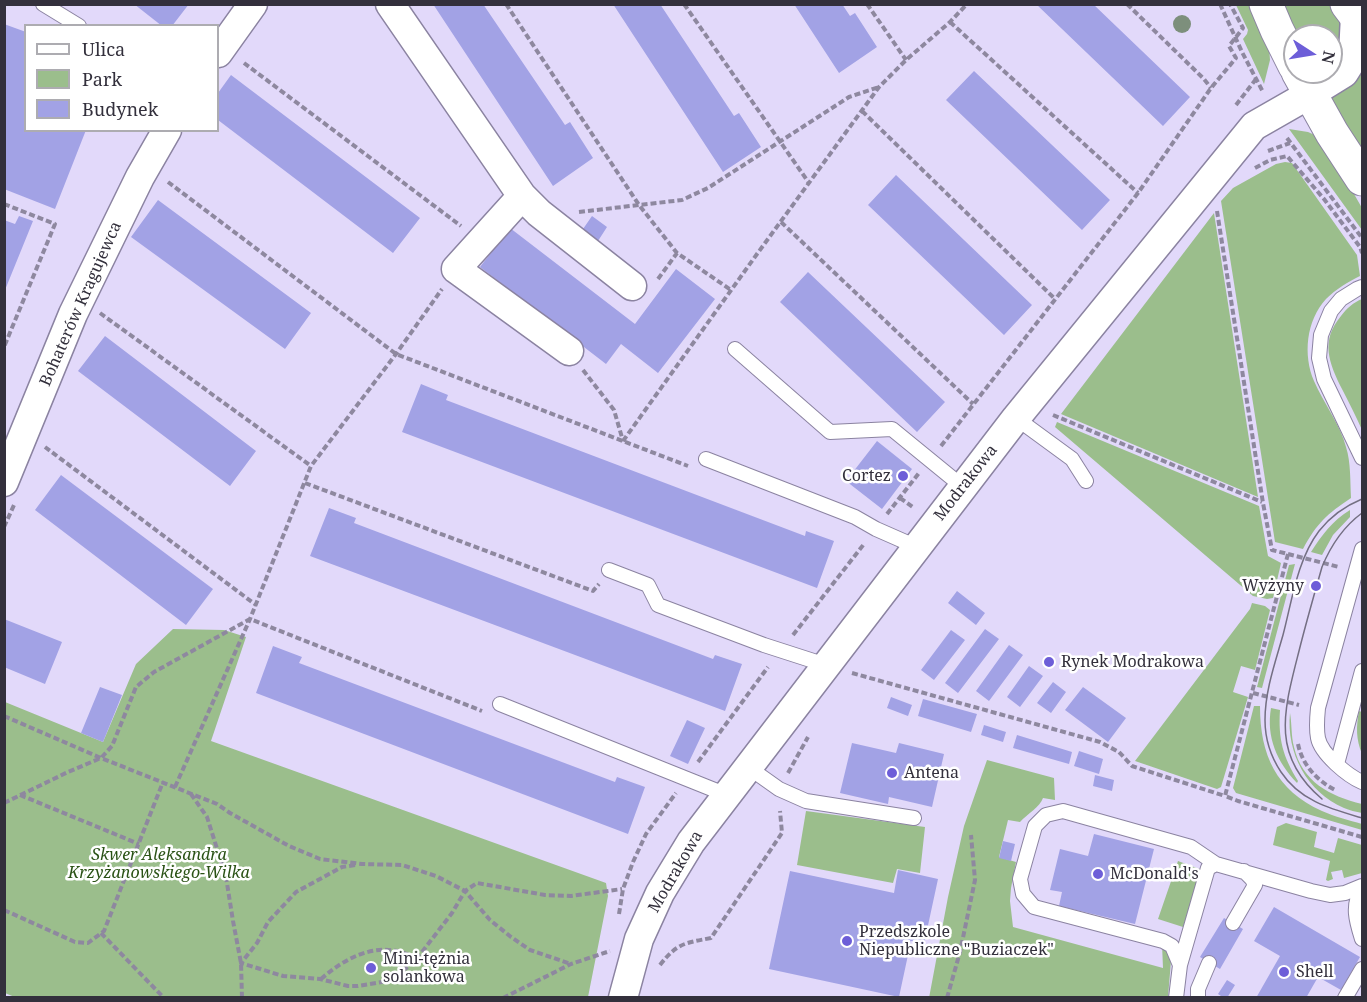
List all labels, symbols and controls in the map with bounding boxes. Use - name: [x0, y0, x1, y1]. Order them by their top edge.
- legend: [24, 24, 219, 132]
- north arrow: [1283, 24, 1343, 84]
- text: Ulica: [82, 37, 125, 61]
- text: N: [1317, 49, 1341, 66]
- text: Park: [82, 67, 122, 91]
- text: Budynek: [82, 97, 158, 121]
- street label: Bohaterów Kragujewca: [36, 219, 126, 389]
- street label: Modrakowa: [930, 441, 1002, 525]
- place label: Cortez: [842, 466, 891, 486]
- marker: Cortez: [896, 469, 910, 483]
- place label: Wyżyny: [1242, 576, 1304, 596]
- marker: Wyżyny: [1309, 579, 1323, 593]
- place label: Rynek Modrakowa: [1061, 652, 1204, 672]
- marker: Rynek Modrakowa: [1042, 655, 1056, 669]
- place label: Antena: [904, 763, 959, 783]
- marker: Antena: [885, 766, 899, 780]
- street label: Modrakowa: [645, 828, 707, 916]
- park label: Skwer Aleksandra Krzyżanowskiego-Wilka: [68, 845, 250, 883]
- place label: McDonald's: [1110, 864, 1199, 884]
- marker: McDonald's: [1091, 867, 1105, 881]
- place label: Przedszkole Niepubliczne "Buziaczek": [859, 922, 1054, 960]
- marker: Przedszkole Niepubliczne "Buziaczek": [840, 934, 854, 948]
- place label: Mini-tężnia solankowa: [383, 949, 470, 987]
- marker: Mini-tężnia solankowa: [364, 961, 378, 975]
- place label: Shell: [1296, 962, 1333, 982]
- marker: Shell: [1277, 965, 1291, 979]

